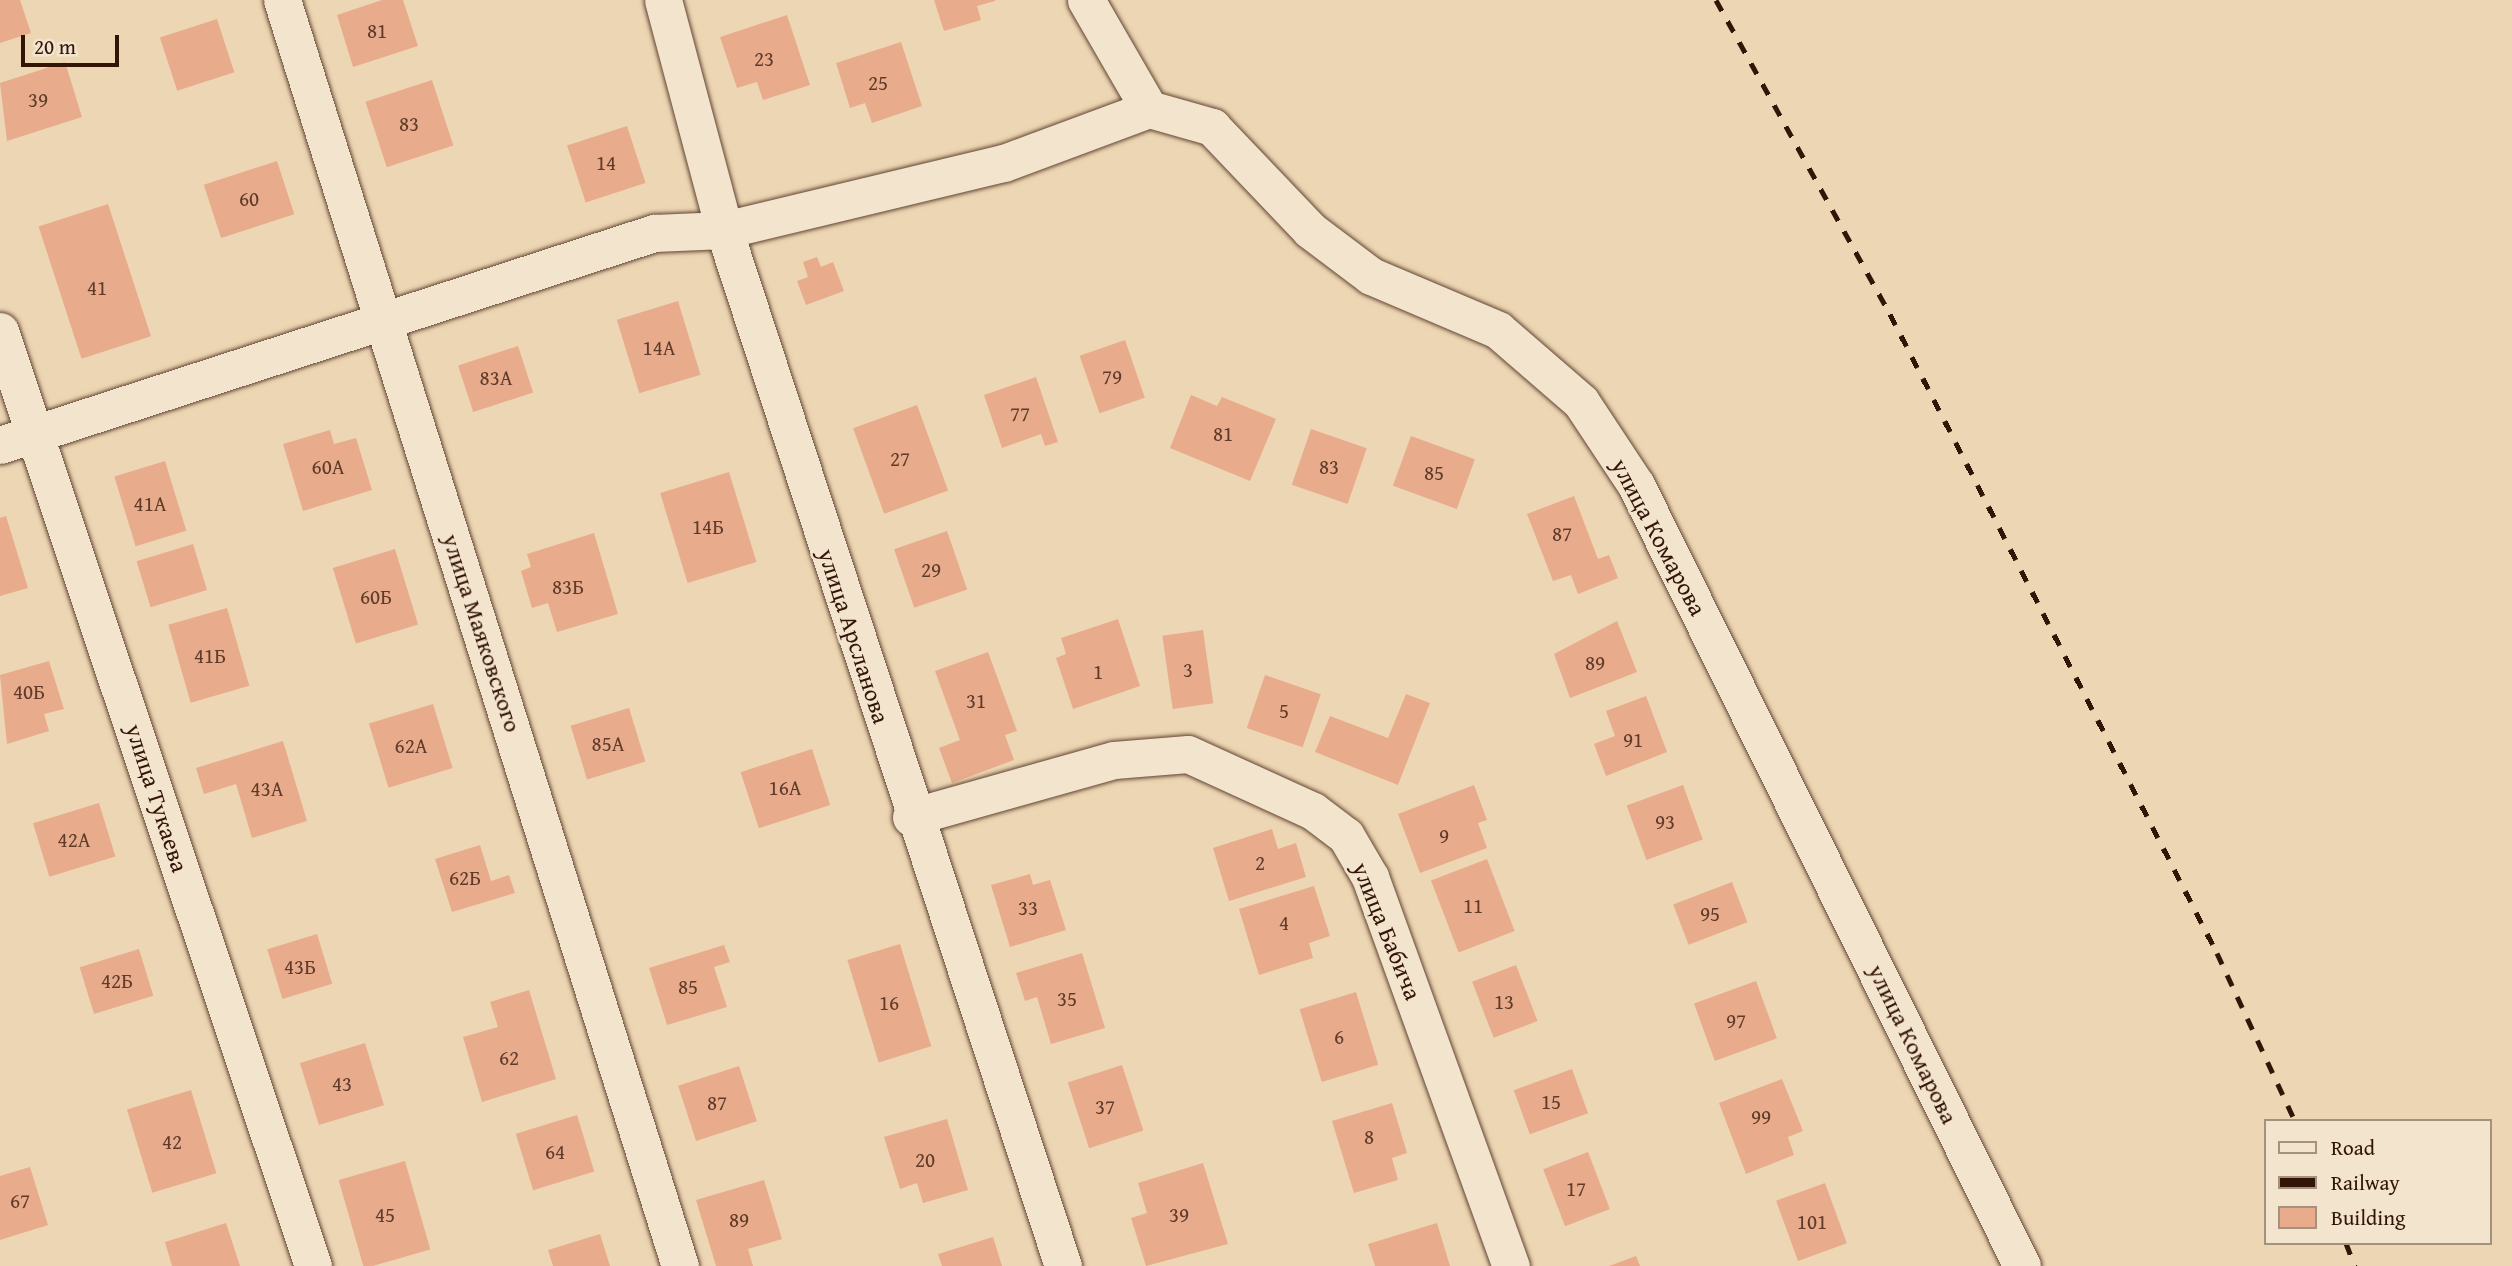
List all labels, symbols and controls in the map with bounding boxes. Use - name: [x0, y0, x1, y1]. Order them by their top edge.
- house number: 81: [367, 18, 387, 44]
- scale bar: [24, 21, 122, 65]
- text: 20 m: [34, 31, 76, 62]
- house number: 23: [754, 46, 774, 72]
- house number: 25: [868, 70, 888, 96]
- house number: 39: [28, 87, 48, 113]
- house number: 83: [399, 111, 419, 137]
- house number: 14: [596, 150, 616, 176]
- house number: 60: [239, 186, 259, 212]
- house number: 41: [87, 275, 107, 301]
- house number: 14А: [643, 335, 675, 361]
- house number: 79: [1102, 364, 1122, 390]
- house number: 83А: [480, 365, 512, 391]
- house number: 77: [1010, 401, 1030, 427]
- house number: 81: [1213, 421, 1233, 447]
- house number: 27: [890, 446, 910, 472]
- street label: улица Комарова: [1605, 453, 1713, 621]
- house number: 60А: [312, 454, 344, 480]
- house number: 83: [1319, 454, 1339, 480]
- house number: 85: [1424, 460, 1444, 486]
- house number: 41А: [134, 491, 166, 517]
- house number: 14Б: [692, 514, 724, 540]
- house number: 87: [1552, 521, 1572, 547]
- street label: улица Маяковского: [436, 530, 528, 736]
- street label: улица Арсланова: [812, 545, 896, 727]
- house number: 29: [921, 557, 941, 583]
- house number: 83Б: [552, 574, 584, 600]
- house number: 60Б: [360, 584, 392, 610]
- house number: 41Б: [194, 643, 226, 669]
- house number: 89: [1585, 650, 1605, 676]
- house number: 3: [1183, 657, 1193, 683]
- house number: 1: [1093, 659, 1103, 685]
- house number: 40Б: [13, 679, 45, 705]
- house number: 31: [966, 688, 986, 714]
- house number: 5: [1279, 698, 1289, 724]
- street label: улица Тукаева: [119, 720, 195, 876]
- house number: 91: [1623, 727, 1643, 753]
- house number: 85А: [592, 731, 624, 757]
- house number: 62А: [395, 733, 427, 759]
- house number: 16А: [769, 775, 801, 801]
- house number: 43А: [251, 776, 283, 802]
- house number: 93: [1655, 809, 1675, 835]
- house number: 9: [1439, 823, 1449, 849]
- house number: 42А: [58, 827, 90, 853]
- house number: 2: [1255, 850, 1265, 876]
- street label: улица Бабича: [1346, 858, 1428, 1004]
- house number: 62Б: [449, 865, 481, 891]
- house number: 11: [1463, 893, 1483, 919]
- house number: 33: [1018, 895, 1038, 921]
- house number: 95: [1700, 901, 1720, 927]
- house number: 4: [1279, 910, 1289, 936]
- house number: 43Б: [284, 954, 316, 980]
- street label: улица Комарова: [1862, 960, 1964, 1128]
- house number: 42Б: [101, 968, 133, 994]
- house number: 85: [678, 974, 698, 1000]
- house number: 35: [1057, 986, 1077, 1012]
- house number: 13: [1494, 989, 1514, 1015]
- house number: 16: [879, 990, 899, 1016]
- house number: 97: [1726, 1008, 1746, 1034]
- house number: 6: [1334, 1024, 1344, 1050]
- house number: 62: [499, 1045, 519, 1071]
- house number: 43: [332, 1071, 352, 1097]
- house number: 15: [1541, 1089, 1561, 1115]
- house number: 87: [707, 1090, 727, 1116]
- house number: 37: [1095, 1094, 1115, 1120]
- house number: 99: [1751, 1104, 1771, 1130]
- legend: [2264, 1119, 2491, 1245]
- house number: 8: [1364, 1124, 1374, 1150]
- house number: 42: [162, 1129, 182, 1155]
- text: Road: [2331, 1132, 2375, 1163]
- house number: 64: [545, 1139, 565, 1165]
- house number: 20: [915, 1147, 935, 1173]
- text: Railway: [2331, 1167, 2400, 1198]
- house number: 17: [1566, 1176, 1586, 1202]
- house number: 67: [10, 1188, 30, 1214]
- house number: 45: [375, 1202, 395, 1228]
- house number: 39: [1169, 1202, 1189, 1228]
- text: Building: [2331, 1202, 2405, 1233]
- house number: 89: [729, 1207, 749, 1233]
- house number: 101: [1797, 1209, 1827, 1235]

